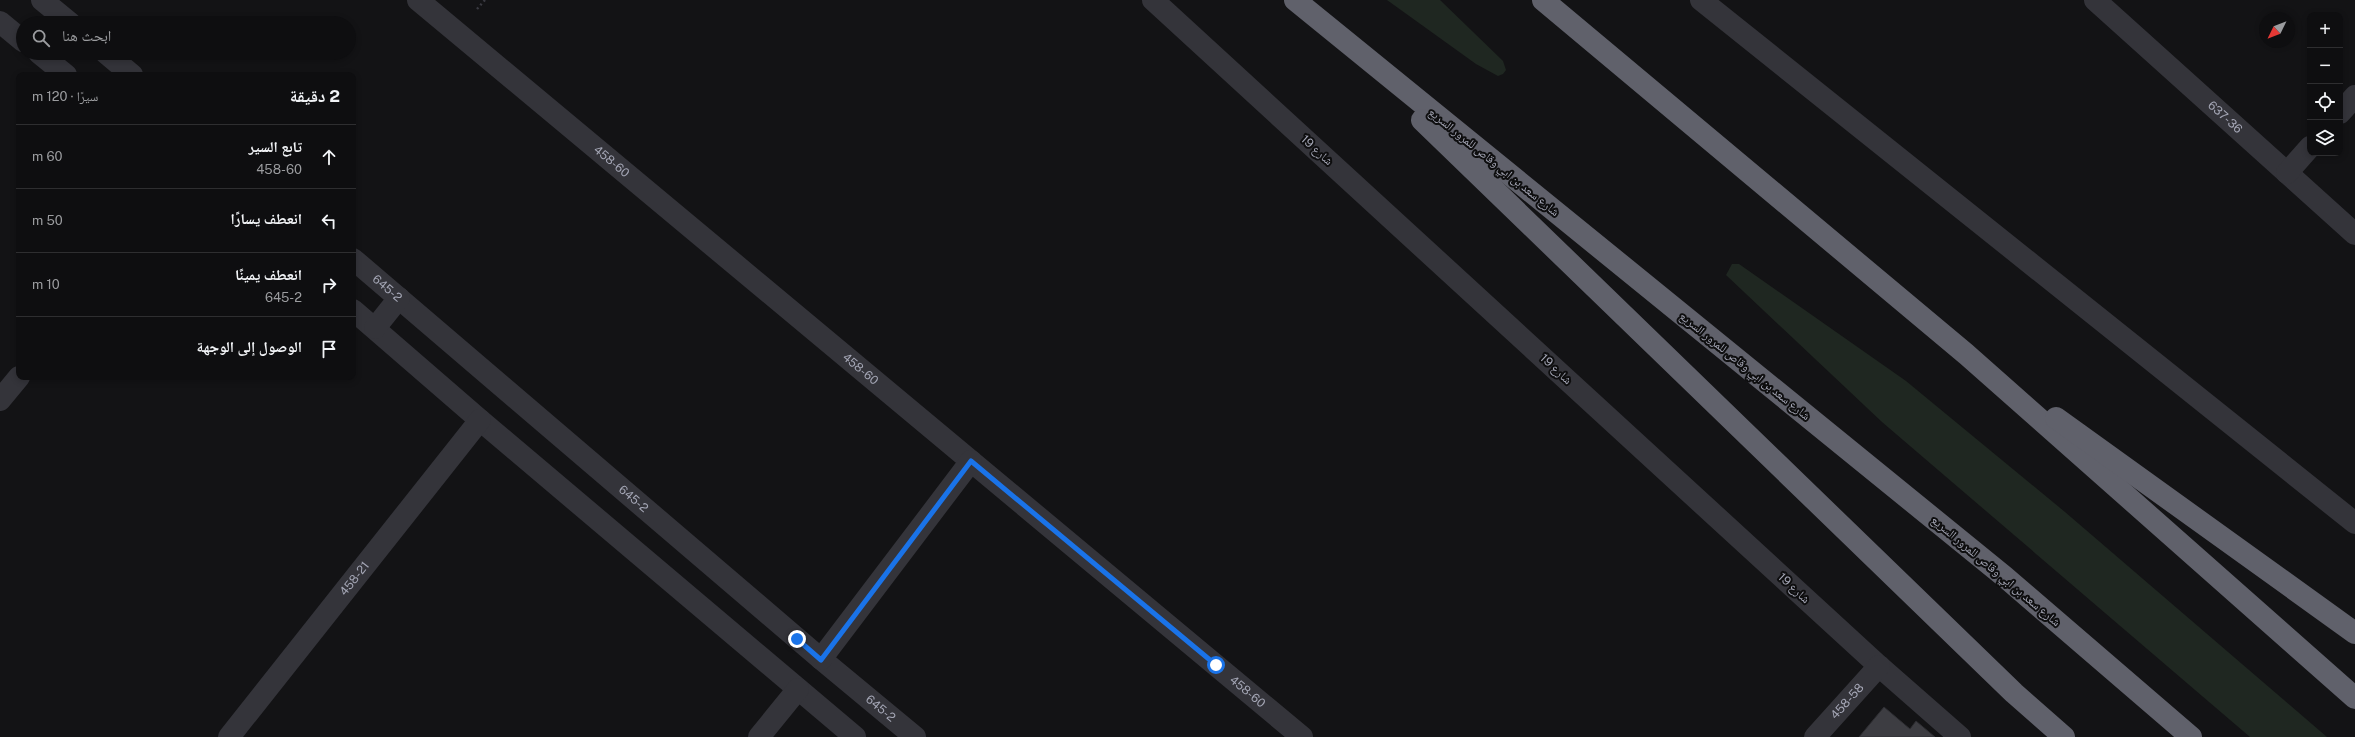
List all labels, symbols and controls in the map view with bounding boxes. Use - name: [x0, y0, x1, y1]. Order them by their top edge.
- north arrow: [2259, 12, 2295, 48]
- map controls: [2307, 12, 2343, 156]
- button: +: [2307, 12, 2343, 48]
- search box: [16, 16, 356, 60]
- icon: search: [30, 27, 52, 49]
- text: ابحث هنا: [62, 27, 111, 44]
- button: −: [2307, 48, 2343, 84]
- button: locate: [2307, 84, 2343, 120]
- text: 2 دقيقة: [290, 86, 340, 106]
- text: سيرًا · 120 m: [32, 89, 98, 104]
- street label: 637-36: [2205, 98, 2245, 136]
- street label: شارع سعد بن ابي وقاص للمرور السريع: [1424, 105, 1562, 221]
- button: layers: [2307, 120, 2343, 156]
- street label: شارع 19: [1297, 132, 1336, 169]
- text: تابع السير: [249, 138, 302, 155]
- street label: 458-60: [591, 142, 632, 180]
- icon: ahead: [318, 146, 340, 168]
- text: 60 m: [32, 149, 62, 164]
- text: 458-60: [256, 162, 302, 177]
- text: انعطف يسارًا: [231, 210, 302, 227]
- icon: left: [318, 210, 340, 232]
- text: 50 m: [32, 213, 63, 228]
- text: انعطف يمينًا: [235, 266, 302, 283]
- street label: 645-2: [370, 272, 405, 305]
- icon: right: [318, 274, 340, 296]
- text: 10 m: [32, 277, 60, 292]
- text: 645-2: [265, 290, 302, 305]
- street label: شارع سعد بن ابي وقاص للمرور السريع: [1675, 309, 1813, 425]
- text: الوصول إلى الوجهة: [197, 338, 302, 355]
- icon: arrive: [318, 338, 340, 360]
- street label: 458-60: [840, 350, 881, 388]
- street label: شارع 19: [1537, 351, 1575, 388]
- street label: 645-2: [616, 482, 651, 515]
- street label: شارع سعد بن ابي وقاص للمرور السريع: [1927, 513, 2063, 631]
- street label: 458-21: [337, 559, 372, 598]
- street label: شارع 19: [1775, 570, 1813, 607]
- route end: [788, 630, 806, 648]
- route start: [1207, 656, 1225, 674]
- street label: 458-60: [1227, 673, 1268, 710]
- street label: 458-58: [1828, 681, 1867, 722]
- street label: 645-2: [863, 692, 898, 725]

